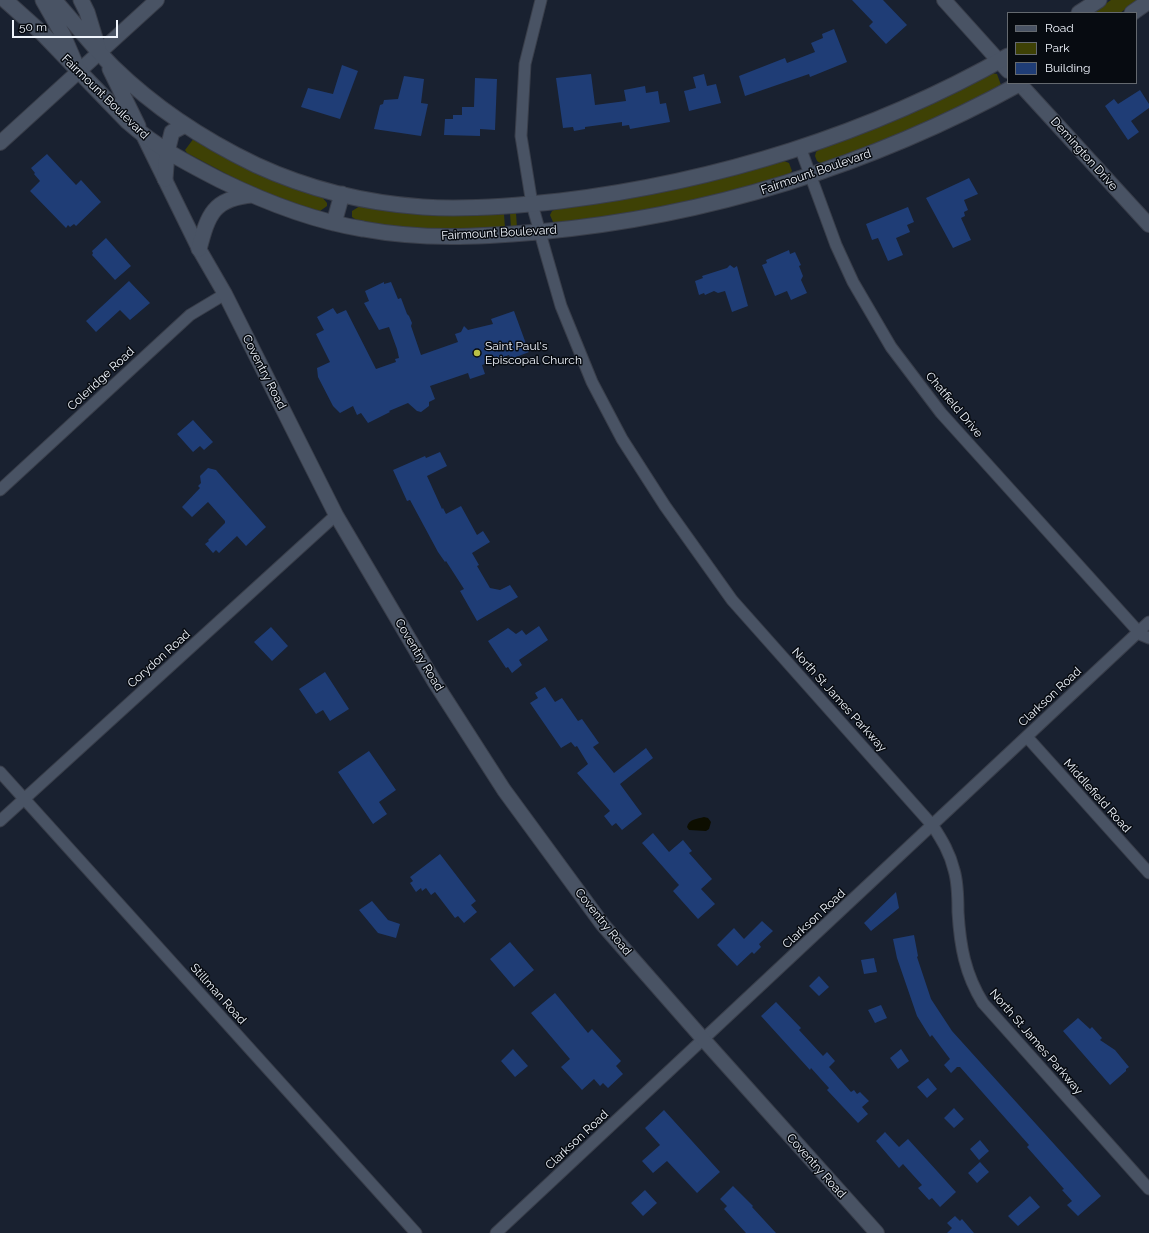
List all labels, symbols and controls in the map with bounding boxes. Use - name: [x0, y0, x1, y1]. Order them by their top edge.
- scale bar: [14, 12, 120, 38]
- legend: [1007, 12, 1137, 84]
- text: 50 m: [19, 20, 47, 34]
- text: Road: [1045, 21, 1074, 35]
- text: Park: [1045, 41, 1070, 55]
- street label: Fairmount Boulevard: [58, 52, 152, 142]
- text: Building: [1045, 61, 1091, 75]
- street label: Demington Drive: [1047, 114, 1121, 194]
- street label: Fairmount Boulevard: [759, 146, 873, 198]
- street label: Fairmount Boulevard: [441, 223, 557, 243]
- street label: Coventry Road: [239, 332, 289, 412]
- place label: Saint Paul's Episcopal Church: [485, 339, 582, 367]
- street label: Coleridge Road: [65, 344, 137, 414]
- marker: Saint Paul's Episcopal Church: [472, 348, 482, 358]
- street label: Chatfield Drive: [922, 369, 986, 441]
- street label: Coventry Road: [392, 616, 446, 694]
- street label: Corydon Road: [125, 627, 193, 691]
- street label: North St James Parkway: [788, 645, 890, 755]
- street label: Clarkson Road: [1016, 664, 1084, 730]
- street label: Middlefield Road: [1060, 756, 1134, 836]
- street label: Coventry Road: [572, 886, 634, 958]
- street label: Clarkson Road: [780, 886, 848, 952]
- street label: Stillman Road: [187, 961, 249, 1027]
- street label: North St James Parkway: [986, 986, 1086, 1098]
- street label: Clarkson Road: [543, 1107, 611, 1173]
- street label: Coventry Road: [783, 1131, 849, 1201]

